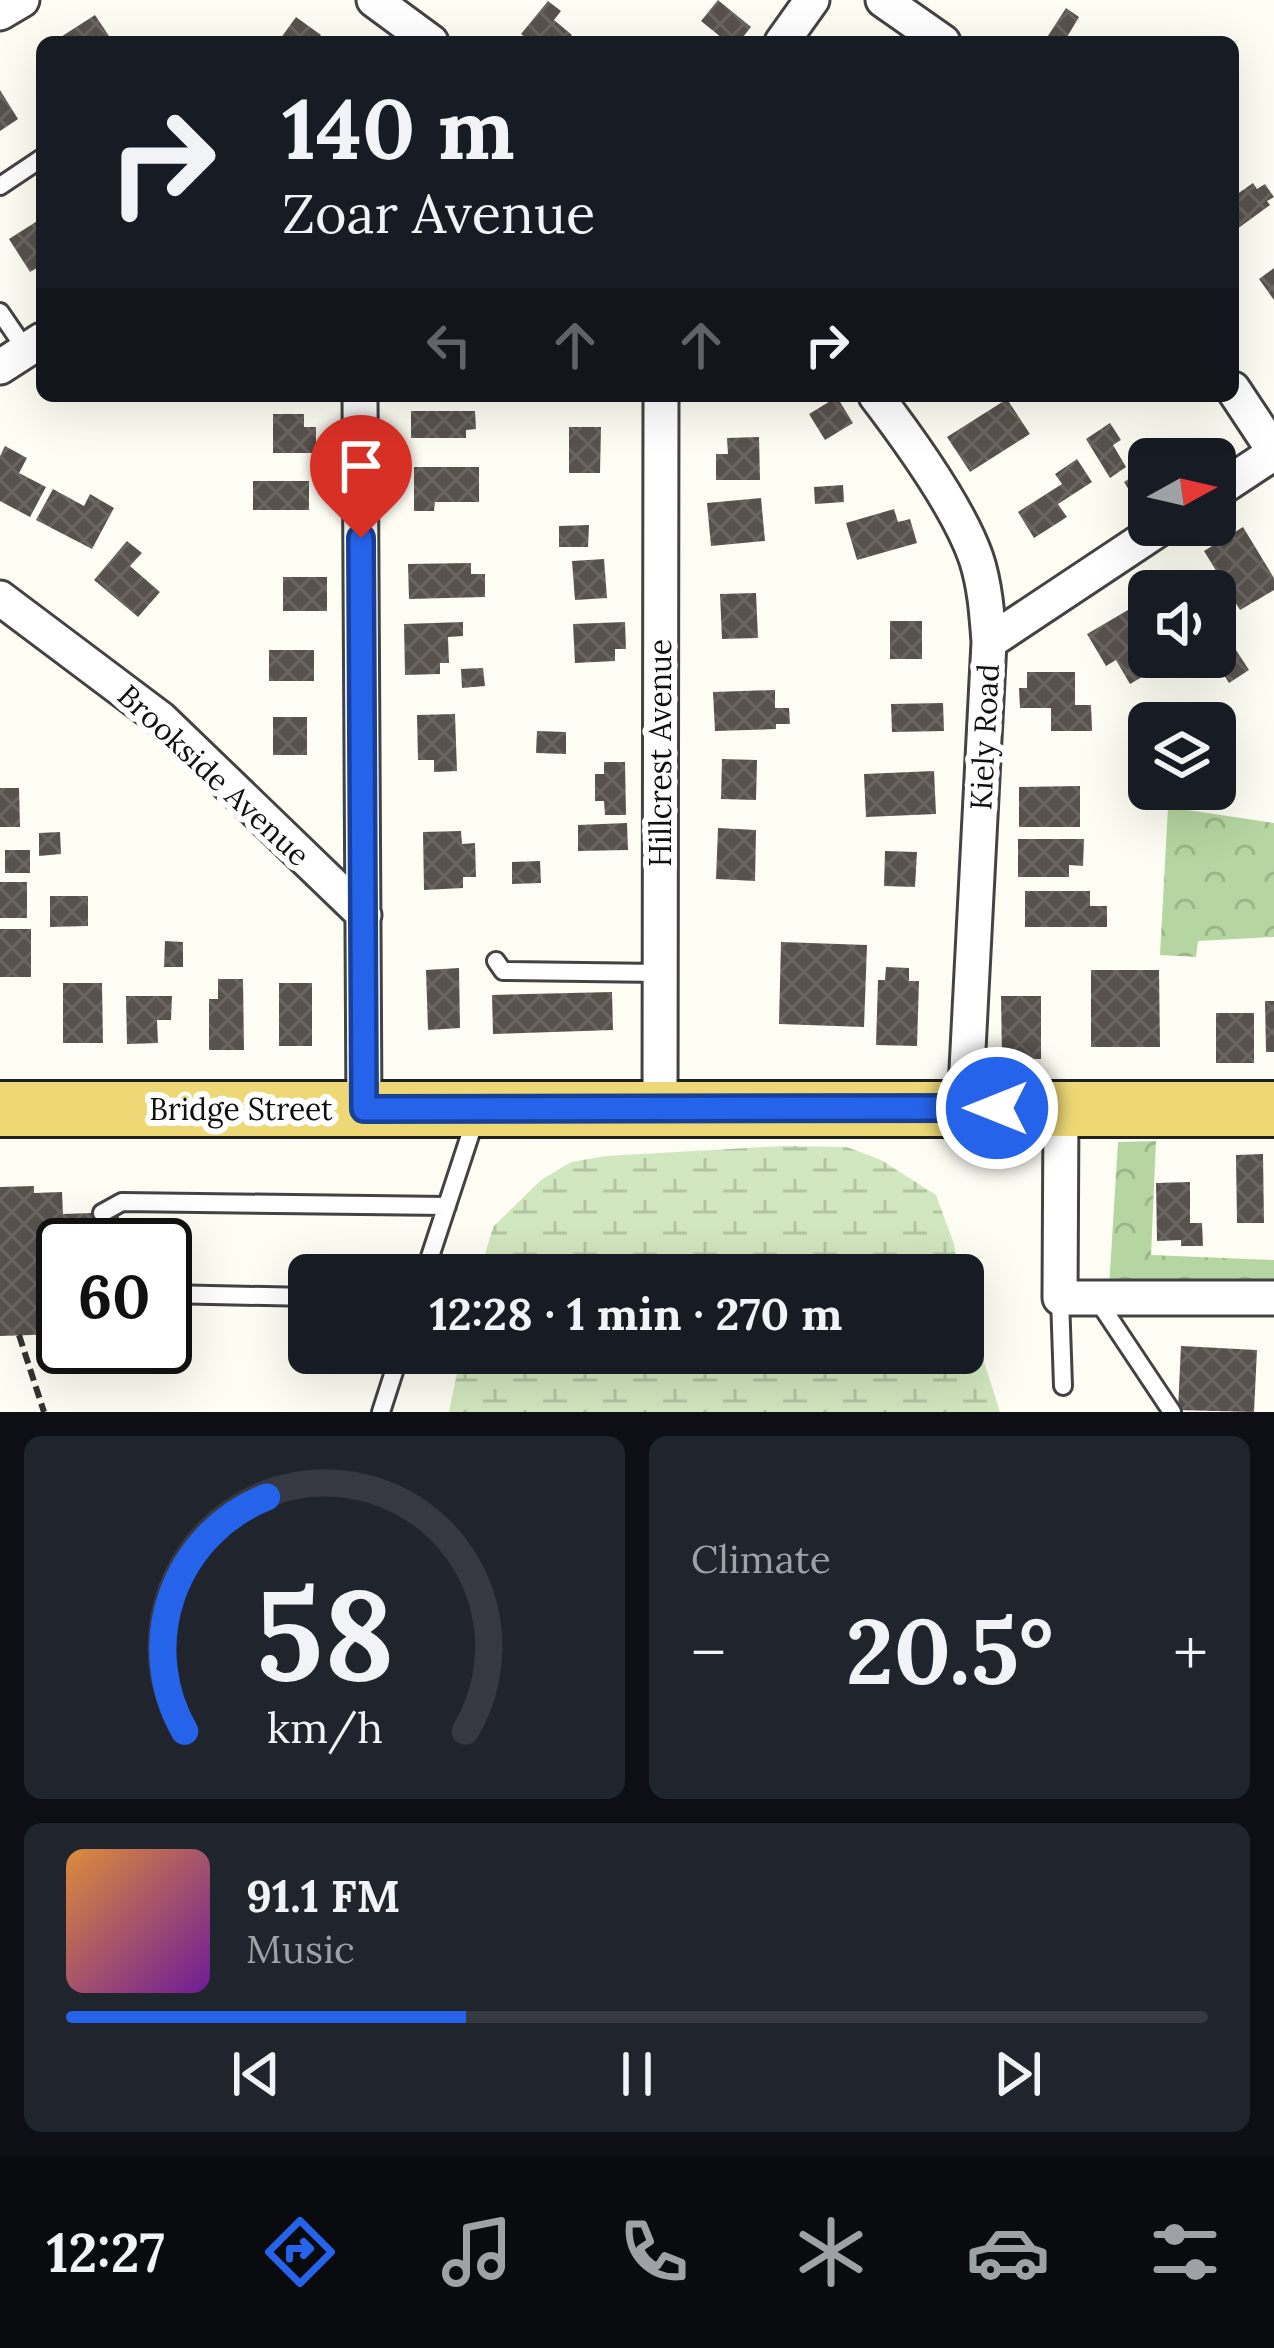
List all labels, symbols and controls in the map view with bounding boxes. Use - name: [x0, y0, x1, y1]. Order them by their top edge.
- text: 140 m: [282, 74, 515, 182]
- icon: right: [84, 84, 240, 240]
- text: Zoar Avenue: [282, 179, 595, 248]
- icon: left: [416, 312, 482, 378]
- icon: ahead: [542, 312, 608, 378]
- icon: ahead: [668, 312, 734, 378]
- icon: right: [794, 312, 860, 378]
- pin: [310, 415, 412, 538]
- icon: arrive: [328, 433, 394, 499]
- north arrow: [1128, 438, 1236, 546]
- map controls: [1128, 438, 1236, 810]
- button: sound: [1128, 570, 1236, 678]
- street label: Hillcrest Avenue: [641, 639, 679, 867]
- street label: Kiely Road: [961, 663, 1008, 811]
- street label: Brookside Avenue: [110, 676, 318, 874]
- button: layers: [1128, 702, 1236, 810]
- position arrow: [934, 1045, 1060, 1171]
- street label: Bridge Street: [149, 1090, 333, 1129]
- speed limit sign: 60: [36, 1218, 192, 1374]
- text: 12:28 · 1 min · 270 m: [430, 1285, 842, 1342]
- text: Climate: [691, 1534, 831, 1584]
- text: 58: [255, 1554, 394, 1714]
- text: 20.5°: [846, 1593, 1053, 1709]
- text: −: [691, 1610, 726, 1694]
- text: +: [1173, 1610, 1208, 1694]
- text: km/h: [267, 1699, 382, 1754]
- text: 91.1 FM: [246, 1867, 400, 1924]
- text: Music: [246, 1924, 355, 1974]
- icon: previous: [223, 2041, 289, 2107]
- icon: pause: [604, 2041, 670, 2107]
- icon: next: [985, 2041, 1051, 2107]
- icon: directions: [258, 2210, 342, 2294]
- icon: music: [435, 2210, 519, 2294]
- icon: phone: [612, 2210, 696, 2294]
- icon: climate: [789, 2210, 873, 2294]
- icon: car: [966, 2210, 1050, 2294]
- icon: filters: [1143, 2210, 1227, 2294]
- text: 12:27: [47, 2218, 165, 2287]

